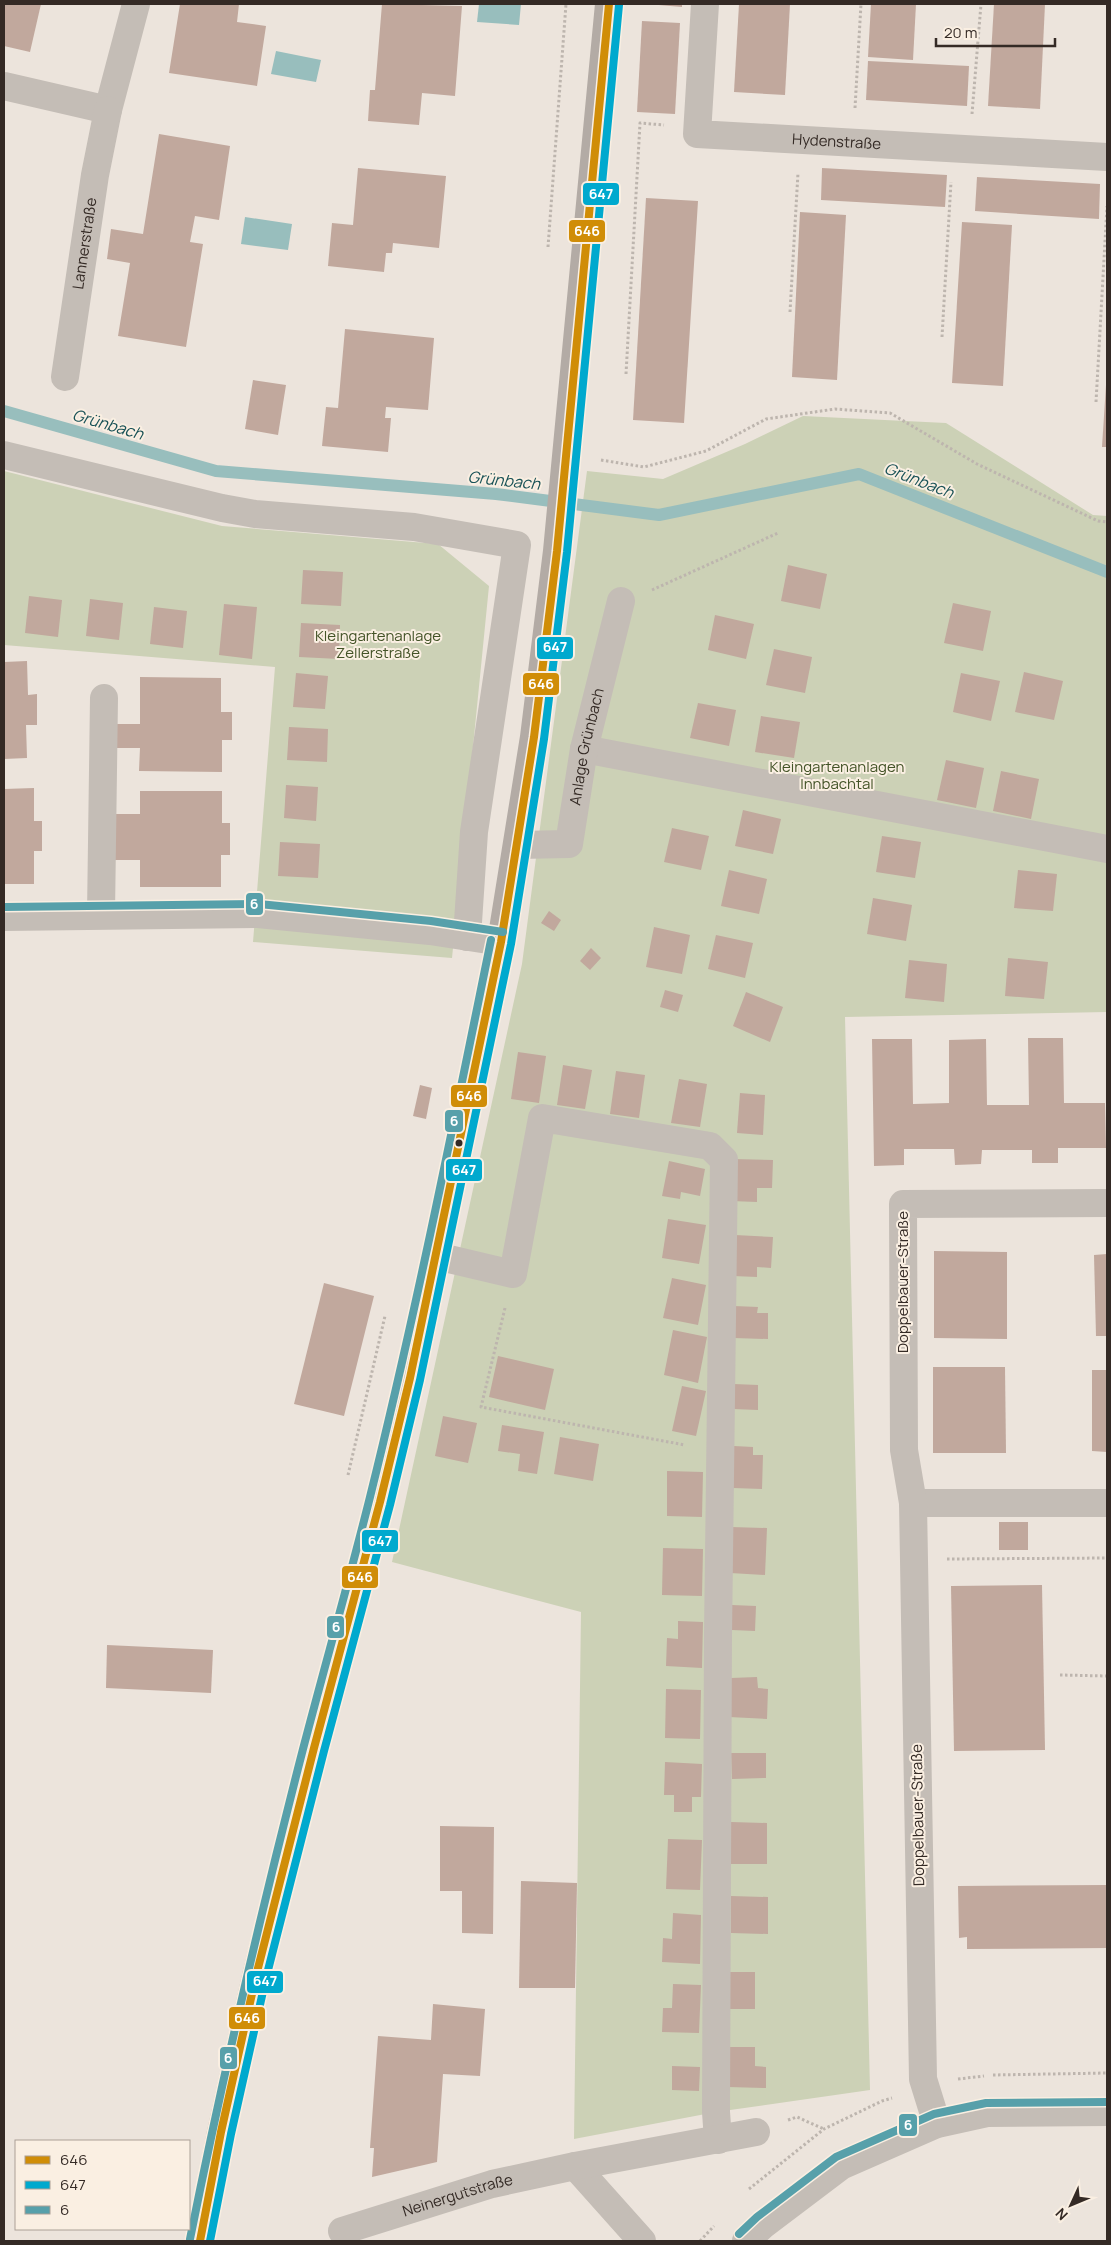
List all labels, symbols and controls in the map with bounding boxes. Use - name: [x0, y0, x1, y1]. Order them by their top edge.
- scale bar: [936, 15, 1055, 47]
- text: 20 m: [944, 22, 977, 43]
- street label: Hydenstraße: [791, 128, 882, 154]
- line badge: 647: [582, 182, 620, 206]
- text: 647: [589, 184, 613, 203]
- street label: Lannerstraße: [67, 196, 102, 291]
- line badge: 646: [568, 219, 606, 243]
- text: 646: [574, 221, 600, 240]
- water label: Grünbach: [70, 403, 146, 445]
- water label: Grünbach: [881, 457, 957, 503]
- water label: Grünbach: [467, 465, 542, 495]
- park label: Kleingartenanlage Zellerstraße: [315, 625, 441, 663]
- line badge: 647: [536, 636, 574, 660]
- text: 647: [543, 637, 567, 656]
- line badge: 646: [522, 672, 560, 696]
- text: 646: [528, 674, 554, 693]
- street label: Anlage Grünbach: [564, 686, 609, 807]
- park label: Kleingartenanlagen Innbachtal: [770, 756, 904, 794]
- line badge: 6: [245, 892, 264, 916]
- text: 6: [250, 894, 258, 913]
- line badge: 646: [450, 1084, 488, 1108]
- text: 646: [456, 1086, 482, 1105]
- line badge: 6: [444, 1109, 464, 1133]
- text: 6: [450, 1111, 458, 1130]
- unlabelled marker: [454, 1138, 464, 1148]
- line badge: 647: [445, 1158, 483, 1182]
- text: 647: [452, 1160, 476, 1179]
- street label: Doppelbauer-Straße: [892, 1211, 913, 1353]
- line badge: 647: [361, 1529, 399, 1553]
- text: 647: [368, 1531, 392, 1550]
- line badge: 646: [341, 1565, 379, 1589]
- text: 646: [347, 1567, 373, 1586]
- line badge: 6: [326, 1615, 345, 1639]
- text: 6: [332, 1617, 340, 1636]
- street label: Doppelbauer-Straße: [906, 1744, 929, 1886]
- line badge: 647: [246, 1970, 284, 1994]
- text: 647: [253, 1971, 277, 1990]
- line badge: 646: [228, 2006, 266, 2030]
- text: 646: [234, 2008, 260, 2027]
- line badge: 6: [219, 2046, 238, 2070]
- text: 6: [224, 2048, 232, 2067]
- line badge: 6: [898, 2113, 918, 2137]
- text: 6: [904, 2115, 912, 2134]
- legend: [15, 2140, 190, 2230]
- text: 646: [60, 2149, 87, 2170]
- street label: Neinergutstraße: [400, 2169, 515, 2221]
- text: 647: [60, 2174, 86, 2195]
- north arrow: [1046, 2180, 1096, 2230]
- text: 6: [60, 2199, 69, 2220]
- text: N: [1051, 2204, 1072, 2225]

